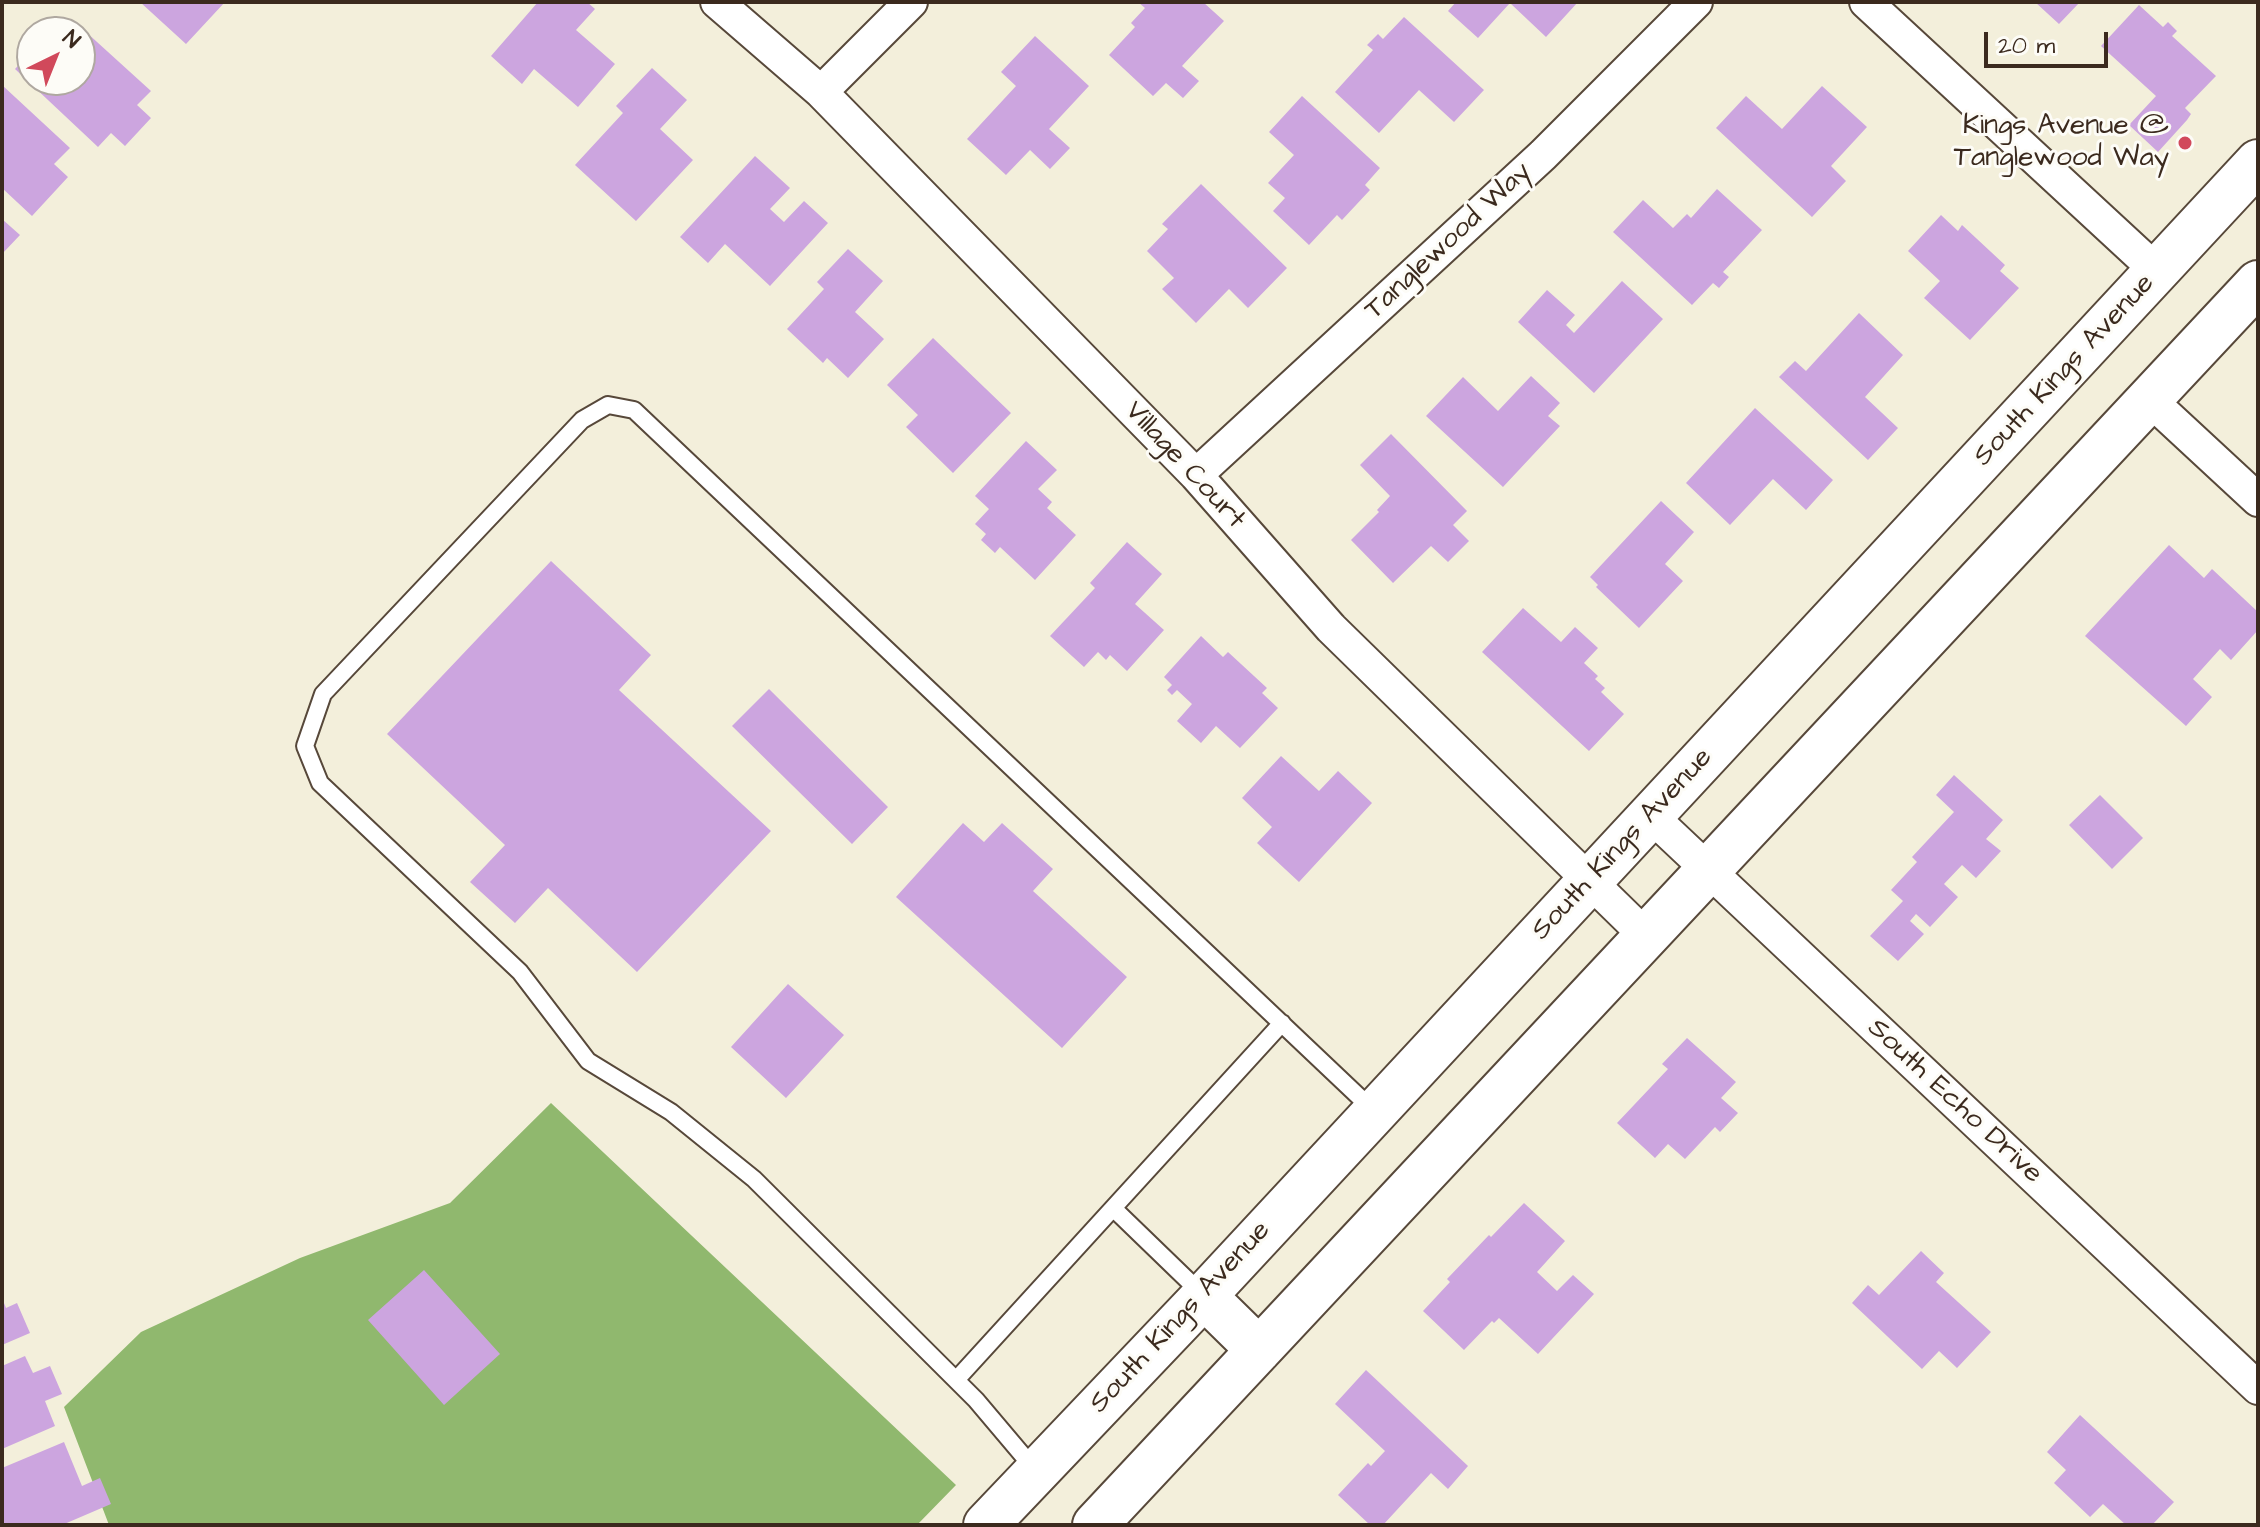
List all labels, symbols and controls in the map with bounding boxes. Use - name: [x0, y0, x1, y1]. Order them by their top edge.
- north arrow: [16, 16, 96, 96]
- scale bar: [1988, 16, 2112, 66]
- text: N: [56, 23, 87, 56]
- text: 20 m: [1998, 29, 2055, 63]
- place label: Kings Avenue @ Tanglewood Way: [1954, 110, 2169, 176]
- marker: Kings Avenue @ Tanglewood Way: [2176, 134, 2194, 152]
- street label: Tanglewood Way: [1359, 156, 1539, 328]
- street label: South Kings Avenue: [1967, 268, 2163, 474]
- street label: Village Court: [1116, 395, 1252, 537]
- street label: South Kings Avenue: [1525, 742, 1721, 948]
- street label: South Echo Drive: [1860, 1012, 2048, 1192]
- street label: South Kings Avenue: [1083, 1215, 1279, 1421]

